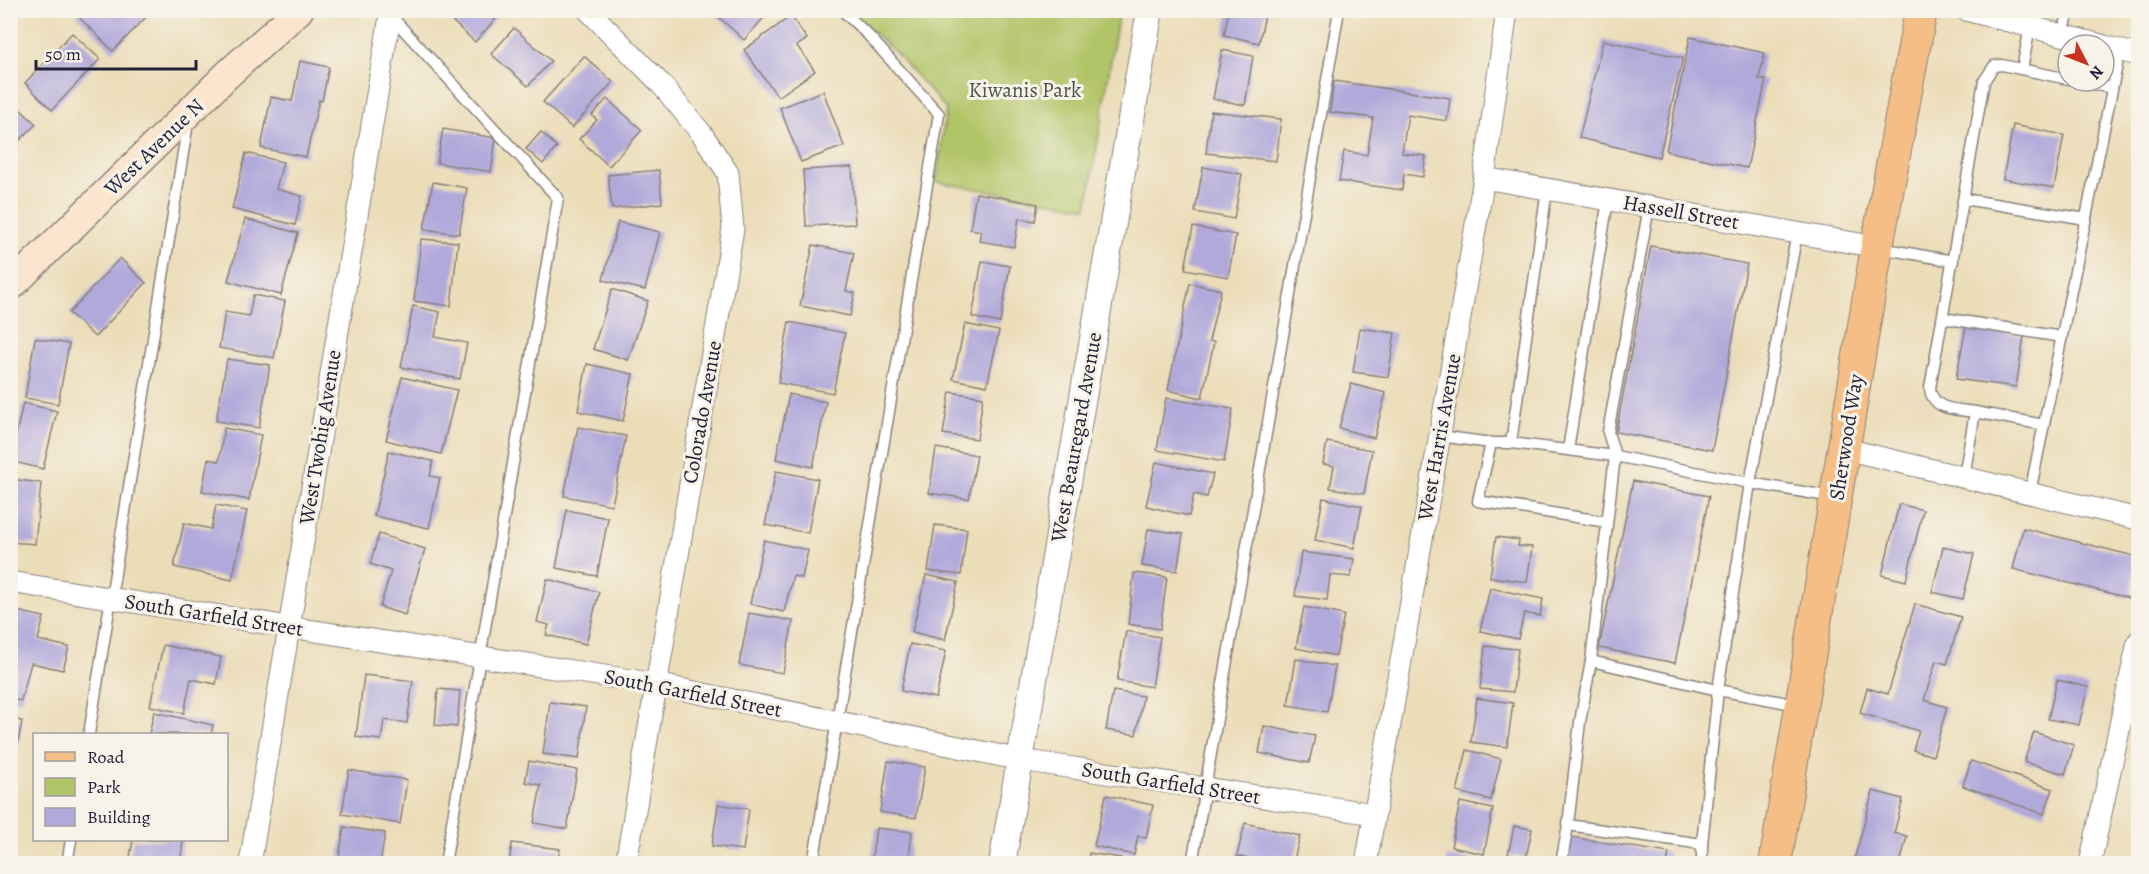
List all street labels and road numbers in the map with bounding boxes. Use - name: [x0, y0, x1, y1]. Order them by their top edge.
- street label: West Avenue N: [97, 92, 210, 202]
- street label: Hassell Street: [1621, 188, 1741, 236]
- street label: West Beauregard Avenue: [1044, 330, 1108, 545]
- street label: Colorado Avenue: [676, 338, 728, 486]
- street label: West Twohig Avenue: [292, 348, 348, 527]
- street label: West Harris Avenue: [1410, 351, 1467, 524]
- street label: Sherwood Way: [1822, 371, 1870, 502]
- street label: South Garfield Street: [123, 587, 305, 643]
- street label: South Garfield Street: [602, 662, 784, 724]
- street label: South Garfield Street: [1080, 755, 1262, 811]

